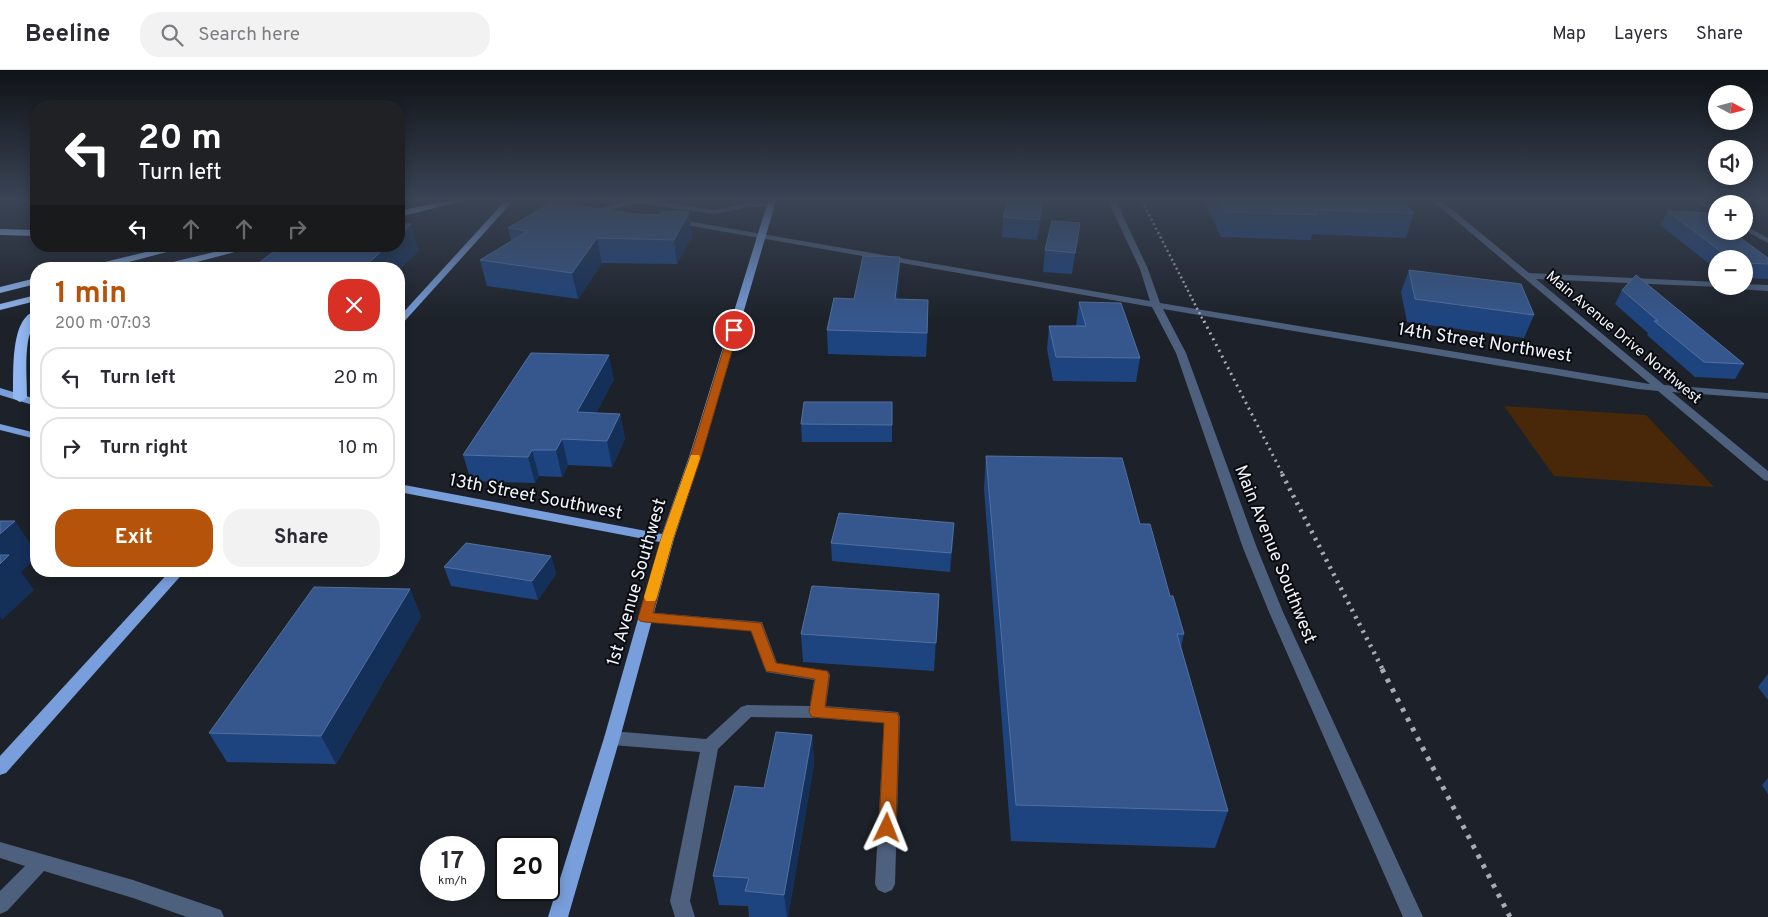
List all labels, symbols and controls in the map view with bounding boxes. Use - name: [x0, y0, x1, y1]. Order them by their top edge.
- search box: [140, 12, 490, 57]
- text: Beeline: [25, 20, 110, 50]
- icon: search: [158, 21, 186, 49]
- text: Search here: [198, 23, 300, 47]
- text: Map: [1552, 23, 1586, 46]
- text: Layers: [1614, 23, 1668, 46]
- text: Share: [1696, 23, 1743, 46]
- north arrow: [1708, 85, 1752, 130]
- map controls: [1708, 85, 1753, 295]
- text: 20 m: [138, 117, 222, 161]
- icon: left: [55, 120, 120, 185]
- button: sound: [1708, 140, 1753, 185]
- text: Turn left: [138, 160, 221, 187]
- button: +: [1708, 195, 1753, 240]
- icon: left: [124, 215, 152, 243]
- icon: ahead: [177, 215, 205, 243]
- icon: ahead: [230, 215, 258, 243]
- icon: right: [283, 215, 311, 243]
- button: −: [1708, 250, 1753, 295]
- street label: Main Avenue Drive Northwest: [1541, 268, 1705, 409]
- text: 1 min: [55, 276, 127, 313]
- button: close: [328, 279, 380, 331]
- pin: [713, 309, 755, 351]
- text: 200 m · 07:03: [55, 314, 151, 334]
- icon: arrive: [720, 316, 748, 344]
- street label: 14th Street Northwest: [1396, 318, 1573, 369]
- icon: left: [57, 364, 85, 392]
- text: Turn left: [100, 366, 176, 390]
- text: 20 m: [334, 366, 378, 390]
- icon: right: [57, 434, 85, 462]
- text: Turn right: [100, 436, 188, 460]
- text: 10 m: [338, 436, 378, 460]
- street label: Main Avenue Southwest: [1228, 462, 1321, 647]
- street label: 13th Street Southwest: [447, 469, 624, 526]
- street label: 1st Avenue Southwest: [602, 496, 672, 669]
- button: Exit: [55, 509, 213, 567]
- button: Share: [223, 509, 380, 567]
- position arrow: [860, 801, 912, 853]
- speed limit sign: 20: [495, 836, 560, 901]
- text: 17: [441, 846, 464, 878]
- text: km/h: [438, 873, 467, 889]

